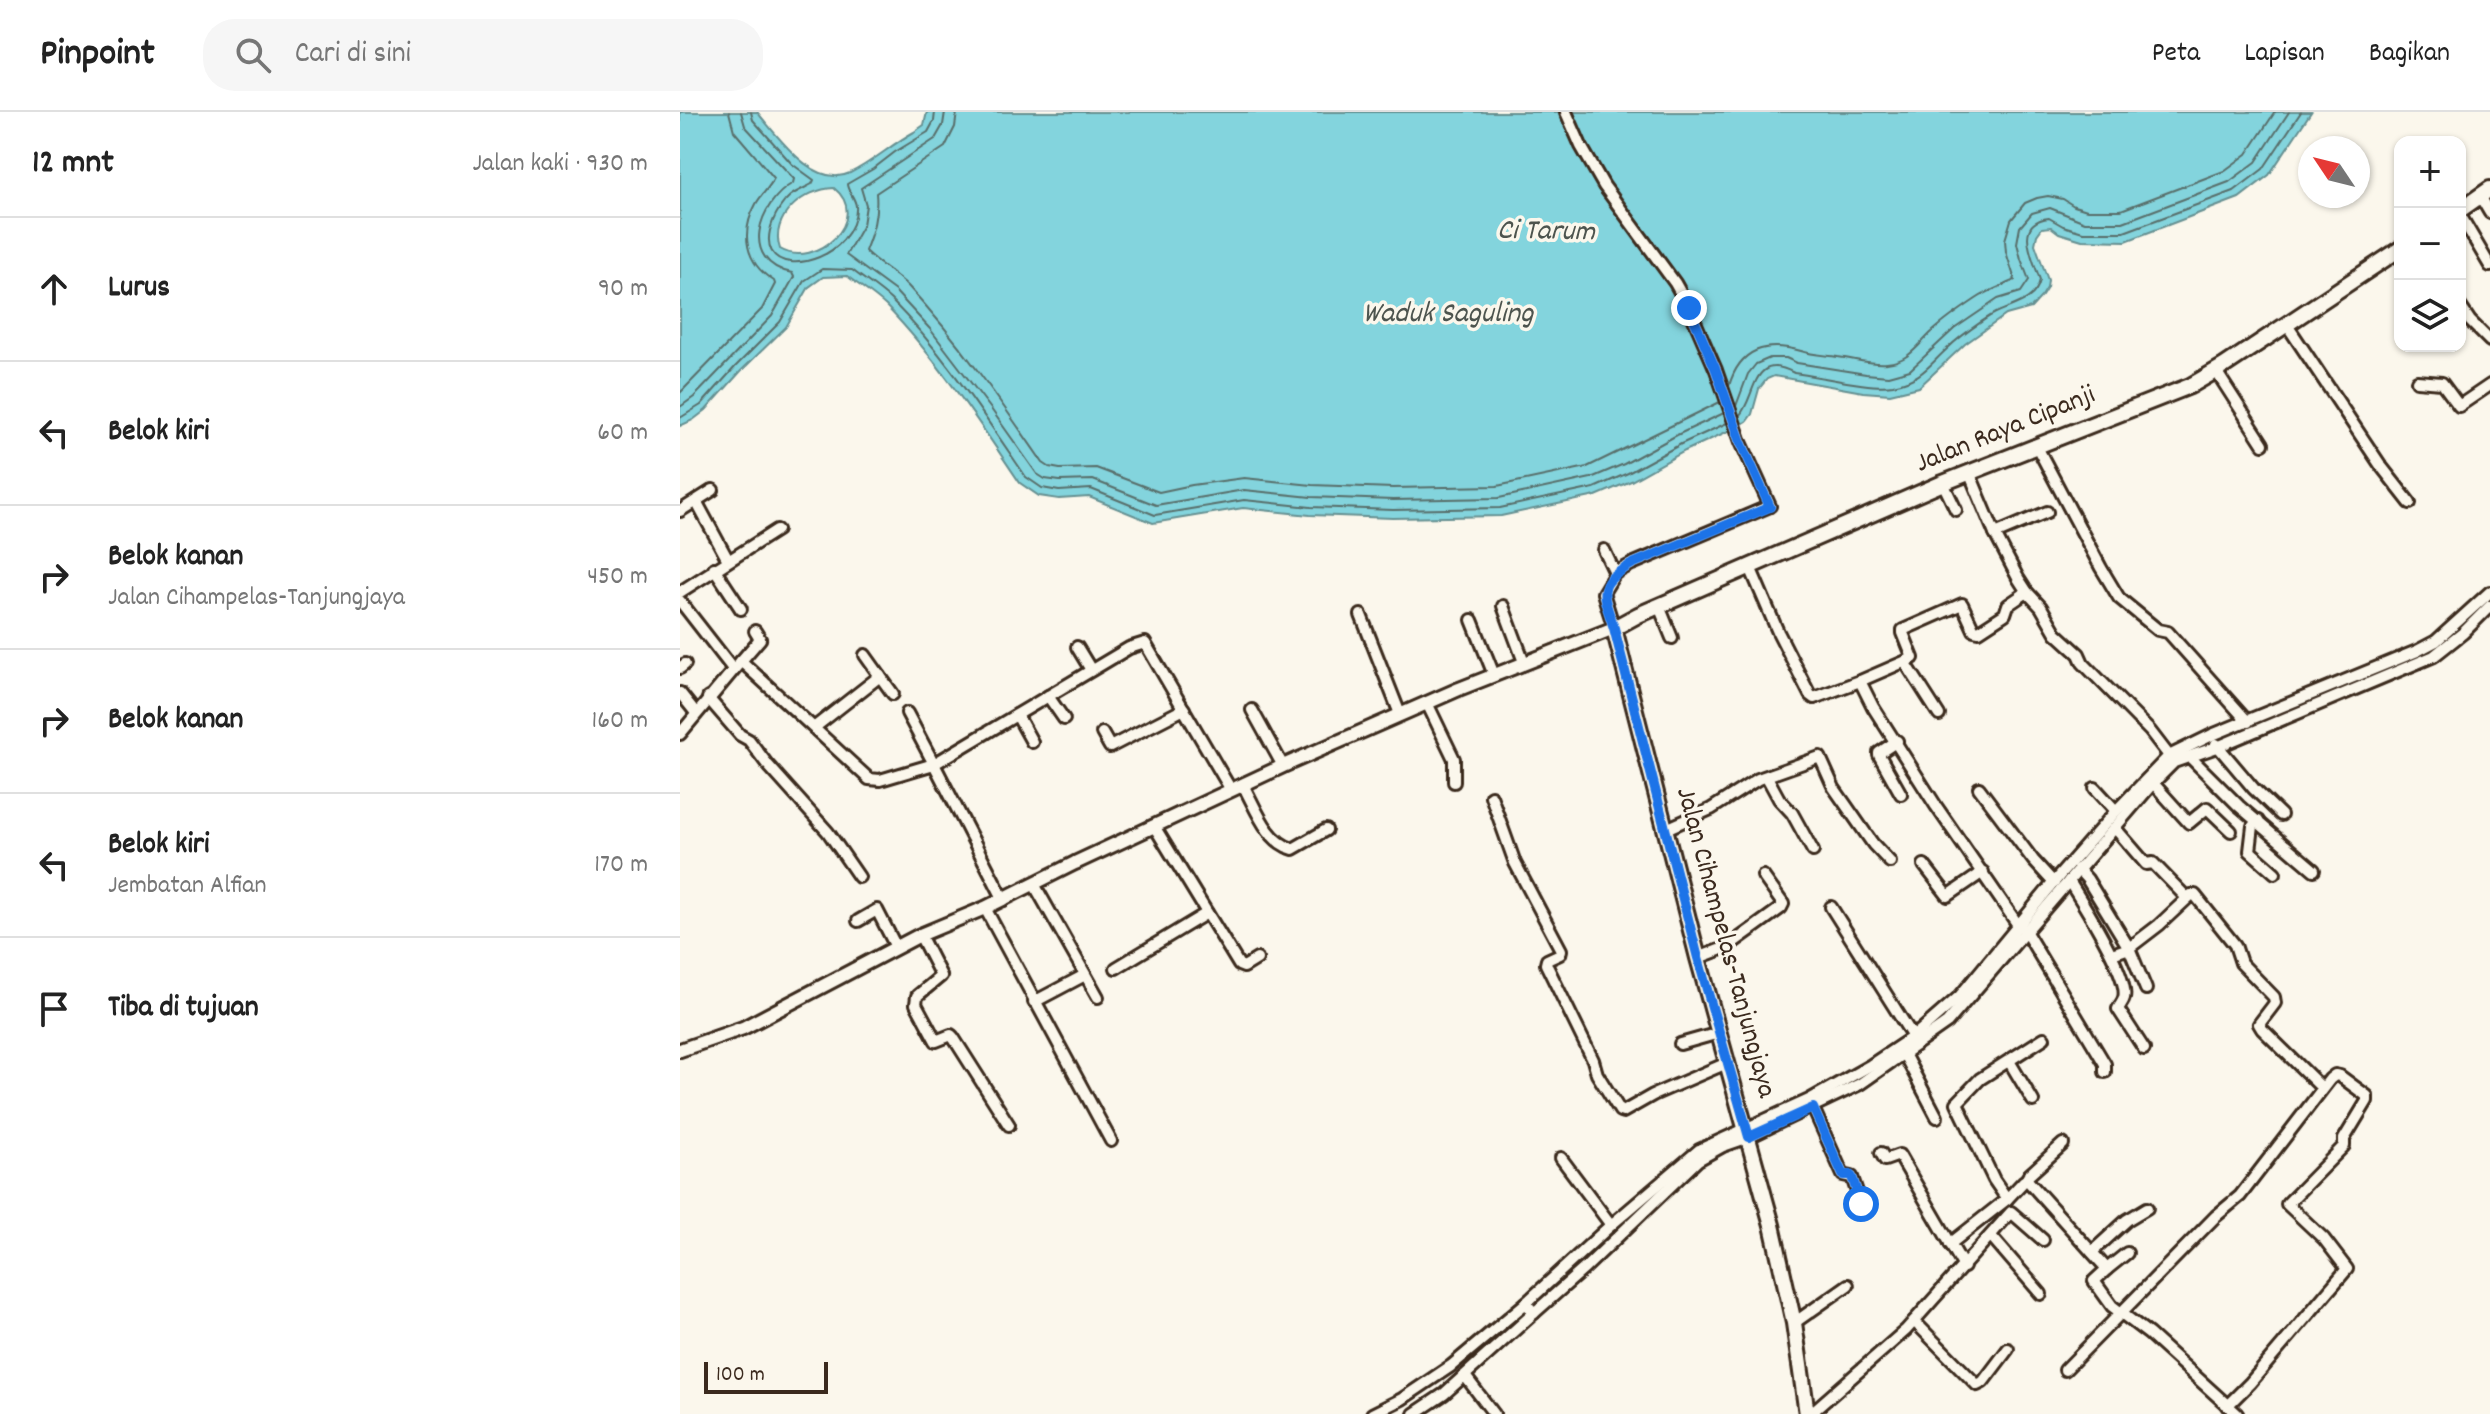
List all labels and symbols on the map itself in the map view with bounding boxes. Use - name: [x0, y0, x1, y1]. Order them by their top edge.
- north arrow: [2298, 136, 2370, 208]
- water label: Ci Tarum: [1497, 211, 1596, 255]
- route end: [1671, 290, 1707, 326]
- water label: Waduk Saguling: [1363, 294, 1534, 337]
- street label: Jalan Raya Cipanji: [1910, 377, 2102, 485]
- street label: Jalan Cihampelas-Tanjungjaya: [1663, 783, 1785, 1103]
- route start: [1843, 1186, 1879, 1222]
- scale bar: [704, 1358, 828, 1394]

